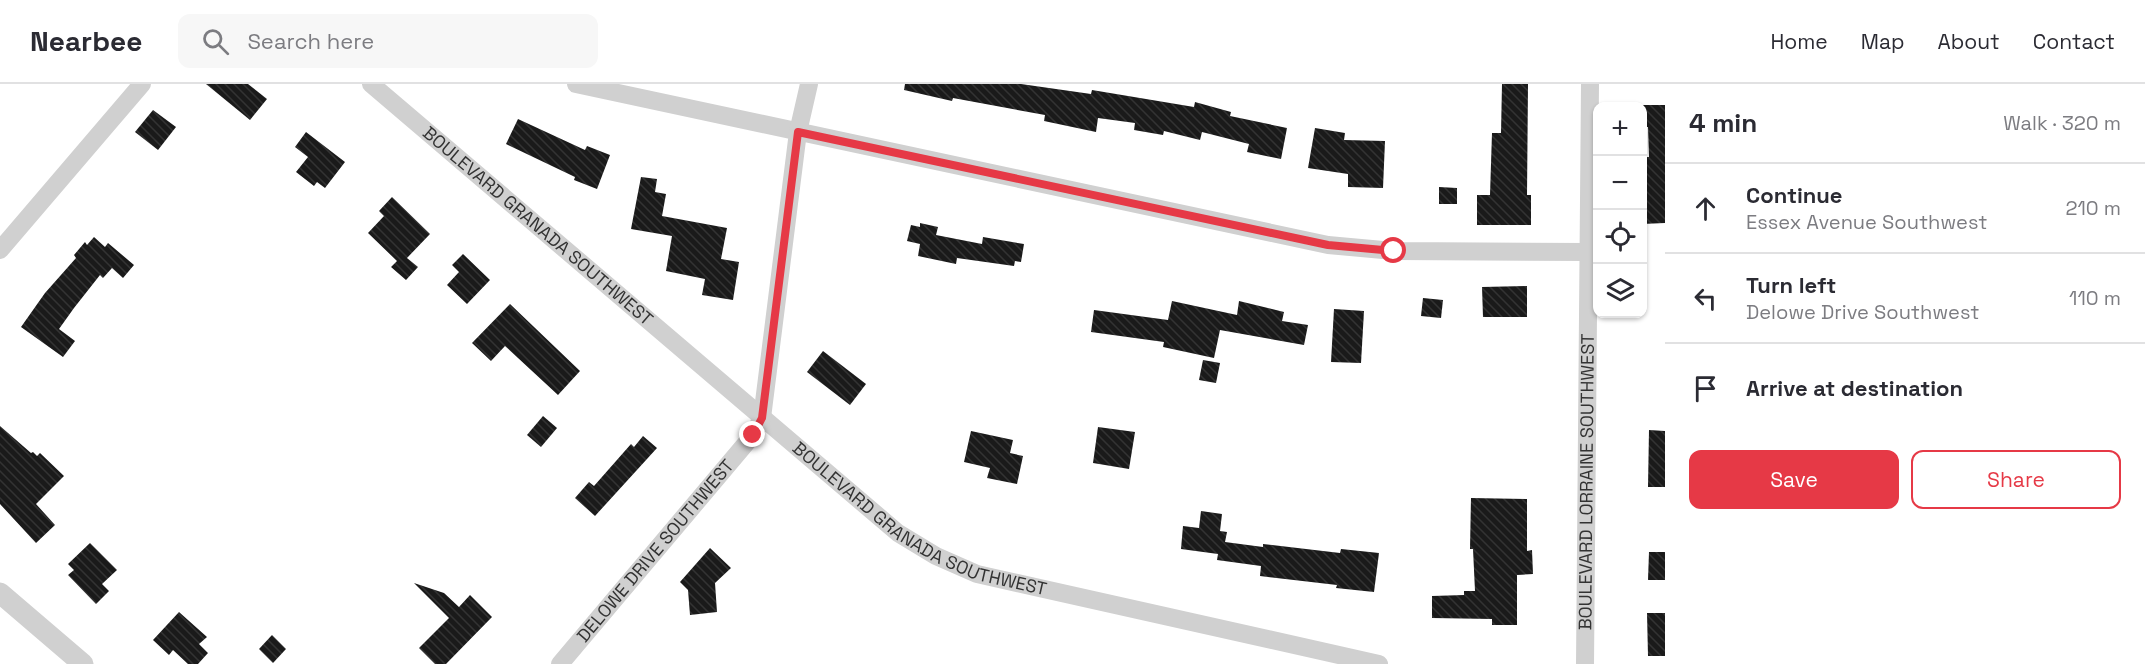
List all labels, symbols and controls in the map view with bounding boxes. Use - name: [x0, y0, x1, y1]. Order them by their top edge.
- search box: [178, 14, 598, 68]
- text: Nearbee: [30, 23, 142, 59]
- icon: search: [199, 25, 232, 58]
- text: Search here: [247, 27, 374, 55]
- text: Home: [1770, 28, 1828, 55]
- text: Map: [1861, 28, 1905, 55]
- text: About: [1938, 28, 2000, 55]
- text: Contact: [2033, 28, 2115, 55]
- map controls: [1593, 102, 1647, 318]
- button: +: [1593, 102, 1647, 156]
- text: 4 min: [1689, 106, 1757, 140]
- text: Walk · 320 m: [2003, 110, 2121, 136]
- street label: BOULEVARD GRANADA SOUTHWEST: [418, 121, 658, 330]
- button: −: [1593, 156, 1647, 210]
- text: Continue: [1746, 181, 1842, 209]
- icon: ahead: [1689, 192, 1722, 225]
- text: 210 m: [2065, 195, 2121, 221]
- text: Essex Avenue Southwest: [1746, 209, 1987, 235]
- button: locate: [1593, 210, 1647, 264]
- route start: [1380, 237, 1406, 263]
- button: layers: [1593, 264, 1647, 318]
- text: Turn left: [1746, 271, 1836, 299]
- icon: left: [1689, 282, 1722, 315]
- text: 110 m: [2069, 285, 2121, 311]
- text: Delowe Drive Southwest: [1746, 299, 1979, 325]
- street label: BOULEVARD LORRAINE SOUTHWEST: [1573, 333, 1599, 630]
- icon: arrive: [1689, 372, 1722, 405]
- text: Arrive at destination: [1746, 374, 1963, 402]
- route end: [739, 421, 765, 447]
- street label: BOULEVARD GRANADA SOUTHWEST: [788, 436, 1049, 600]
- button: Save: [1689, 450, 1899, 509]
- button: Share: [1911, 450, 2121, 509]
- street label: DELOWE DRIVE SOUTHWEST: [571, 454, 739, 647]

